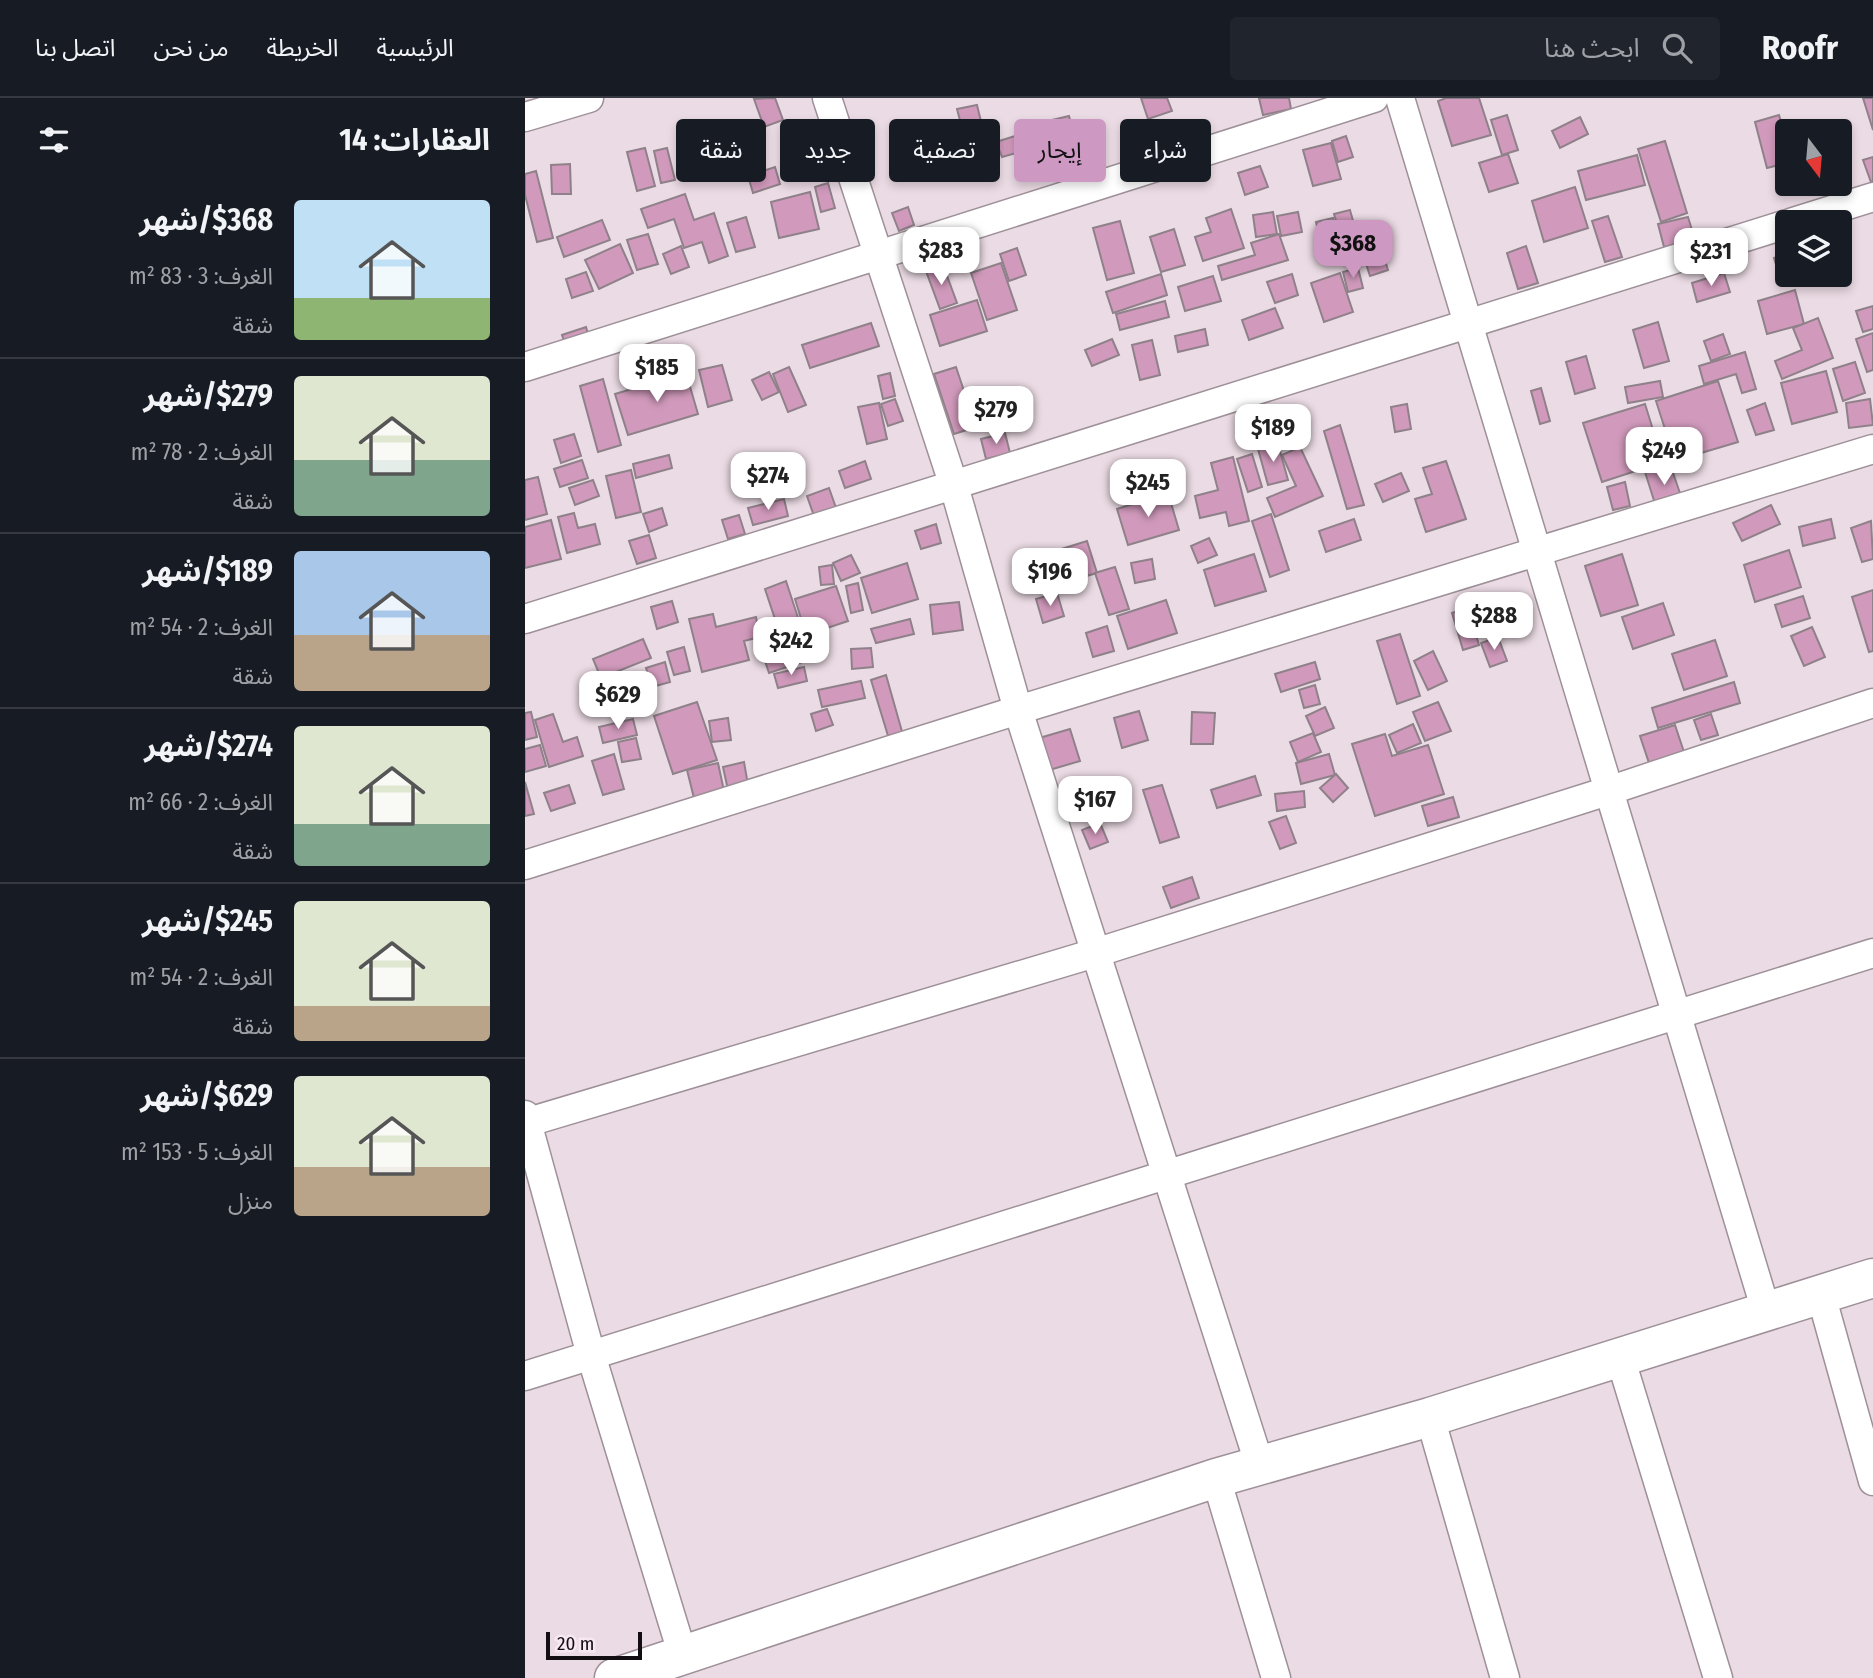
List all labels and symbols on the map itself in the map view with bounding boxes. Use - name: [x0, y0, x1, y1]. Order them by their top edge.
- north arrow: [1775, 119, 1851, 196]
- pin: $368: [1312, 220, 1394, 280]
- pin: $283: [900, 228, 982, 287]
- pin: $231: [1670, 228, 1752, 288]
- pin: $185: [616, 344, 698, 404]
- pin: $279: [955, 386, 1037, 446]
- pin: $189: [1232, 404, 1314, 464]
- pin: $249: [1623, 428, 1705, 487]
- pin: $274: [727, 452, 809, 512]
- pin: $245: [1107, 460, 1189, 519]
- pin: $196: [1009, 548, 1091, 608]
- pin: $288: [1453, 592, 1535, 652]
- pin: $242: [750, 618, 832, 677]
- pin: $629: [577, 672, 659, 731]
- pin: $167: [1054, 776, 1136, 836]
- scale bar: [546, 1629, 642, 1661]

